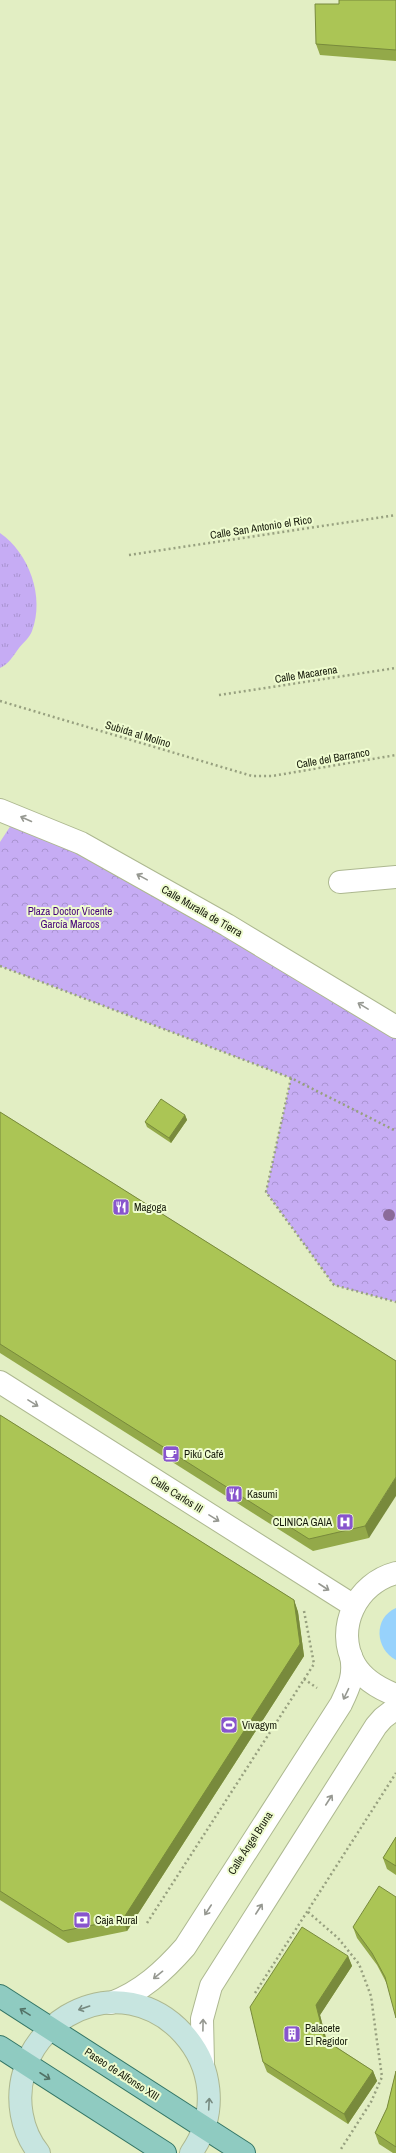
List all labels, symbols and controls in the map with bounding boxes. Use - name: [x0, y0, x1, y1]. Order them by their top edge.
- street label: Calle San Antonio el Rico: [209, 512, 313, 542]
- street label: Calle Macarena: [274, 662, 338, 686]
- street label: Subida al Molino: [104, 717, 172, 751]
- street label: Calle del Barranco: [295, 745, 371, 771]
- one-way arrow: [20, 815, 32, 823]
- one-way arrow: [136, 873, 148, 881]
- street label: Calle Muralla de Tierra: [159, 882, 245, 940]
- park label: Plaza Doctor Vicente García Marcos: [28, 904, 112, 931]
- one-way arrow: [357, 1002, 369, 1010]
- restaurant icon: Magoga: [111, 1197, 131, 1217]
- place label: Magoga: [134, 1200, 167, 1214]
- one-way arrow: [27, 1399, 38, 1407]
- cafe icon: Pikú Café: [161, 1444, 181, 1464]
- place label: Pikú Café: [184, 1447, 224, 1461]
- street label: Calle Carlos III: [148, 1472, 206, 1516]
- restaurant icon: Kasumi: [224, 1484, 244, 1504]
- place label: Kasumi: [247, 1487, 278, 1501]
- hospital icon: CLINICA GAIA: [335, 1512, 355, 1532]
- one-way arrow: [208, 1514, 220, 1522]
- place label: CLINICA GAIA: [273, 1515, 333, 1529]
- one-way arrow: [318, 1583, 329, 1591]
- one-way arrow: [341, 1688, 349, 1700]
- sports icon: Vivagym: [219, 1715, 239, 1735]
- place label: Vivagym: [242, 1718, 277, 1732]
- one-way arrow: [325, 1795, 333, 1806]
- street label: Calle Ángel Bruna: [224, 1809, 276, 1877]
- one-way arrow: [204, 1904, 212, 1915]
- one-way arrow: [254, 1904, 263, 1915]
- bank icon: Caja Rural: [72, 1910, 92, 1930]
- place label: Caja Rural: [95, 1913, 138, 1927]
- one-way arrow: [152, 1971, 163, 1979]
- one-way arrow: [79, 2005, 91, 2013]
- one-way arrow: [20, 2008, 31, 2016]
- one-way arrow: [199, 2018, 206, 2031]
- place label: Palacete El Regidor: [305, 2021, 348, 2048]
- building icon: Palacete El Regidor: [282, 2024, 302, 2044]
- street label: Paseo de Alfonso XIII: [82, 2045, 162, 2103]
- one-way arrow: [39, 2071, 50, 2080]
- one-way arrow: [205, 2098, 212, 2111]

